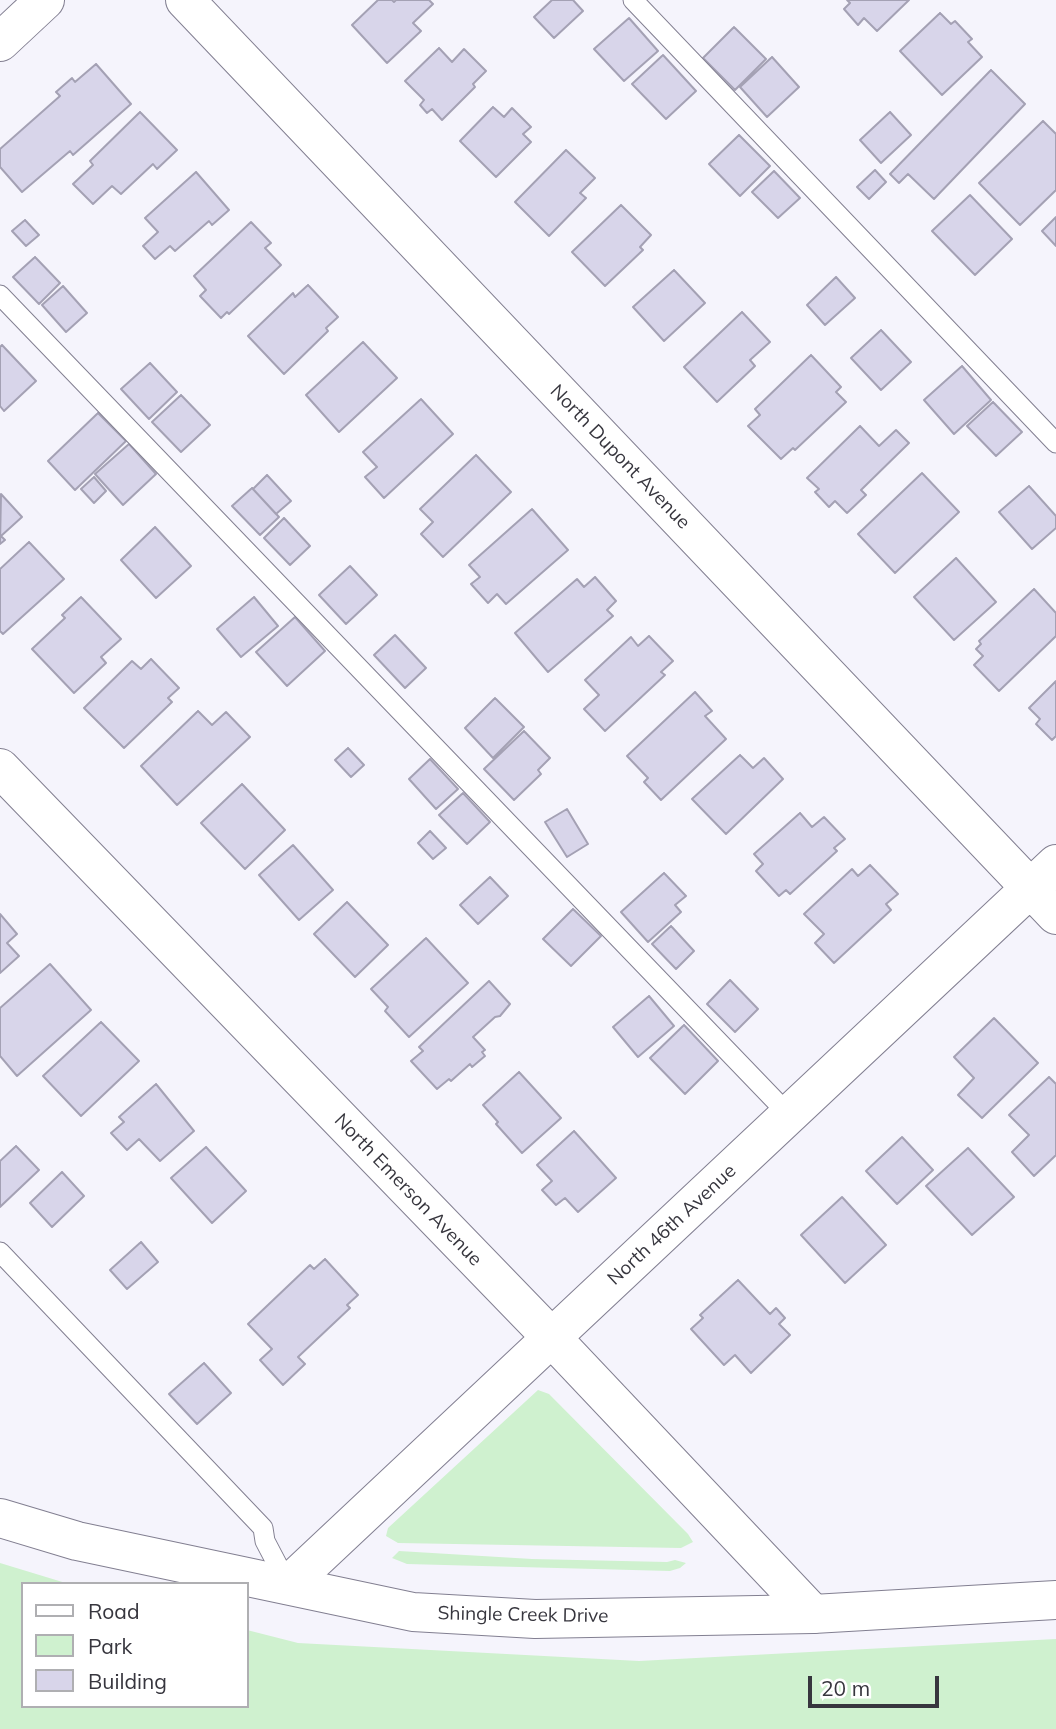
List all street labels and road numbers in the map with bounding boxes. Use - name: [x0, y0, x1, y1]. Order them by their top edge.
- street label: North Dupont Avenue: [545, 380, 695, 534]
- street label: North Emerson Avenue: [329, 1109, 487, 1271]
- street label: North 46th Avenue: [603, 1160, 741, 1290]
- street label: Shingle Creek Drive: [437, 1602, 609, 1628]

